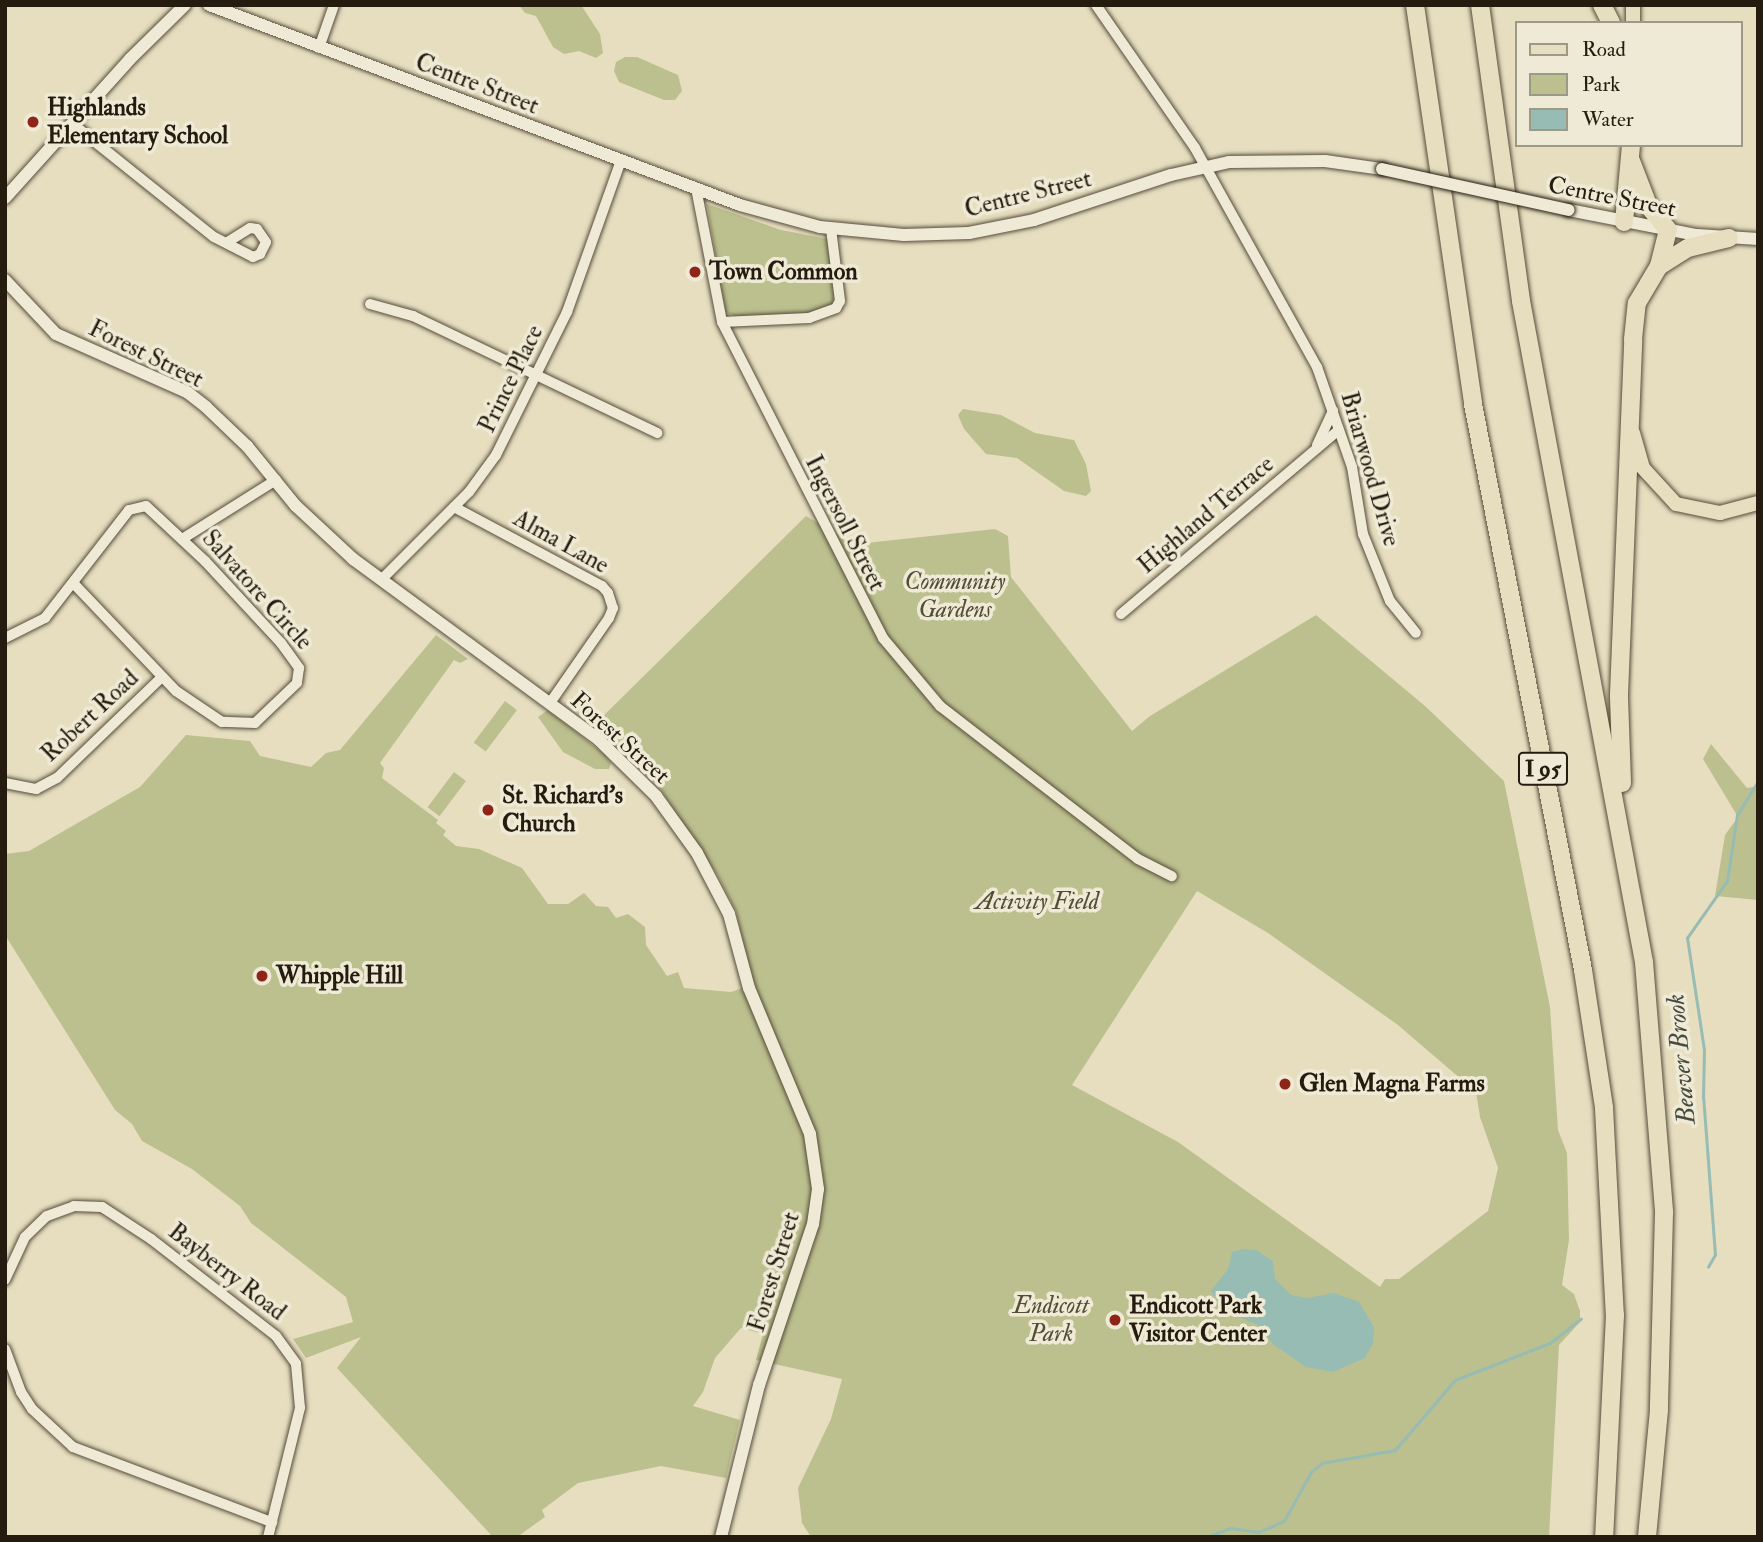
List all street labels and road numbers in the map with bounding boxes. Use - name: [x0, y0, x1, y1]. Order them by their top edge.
- street label: Centre Street: [411, 47, 543, 121]
- street label: Centre Street: [962, 164, 1094, 224]
- street label: Centre Street: [1546, 171, 1678, 223]
- street label: Forest Street: [84, 314, 208, 394]
- street label: Prince Place: [473, 321, 549, 437]
- street label: Briarwood Drive: [1334, 388, 1406, 550]
- street label: Highland Terrace: [1132, 450, 1280, 580]
- street label: Ingersoll Street: [799, 451, 891, 595]
- street label: Alma Lane: [508, 504, 614, 580]
- street label: Salvatore Circle: [196, 524, 318, 656]
- street label: Robert Road: [35, 664, 145, 768]
- street label: Forest Street: [564, 686, 676, 790]
- road number: I 95: [1517, 750, 1569, 789]
- street label: Forest Street: [742, 1209, 806, 1335]
- street label: Bayberry Road: [162, 1217, 292, 1327]

